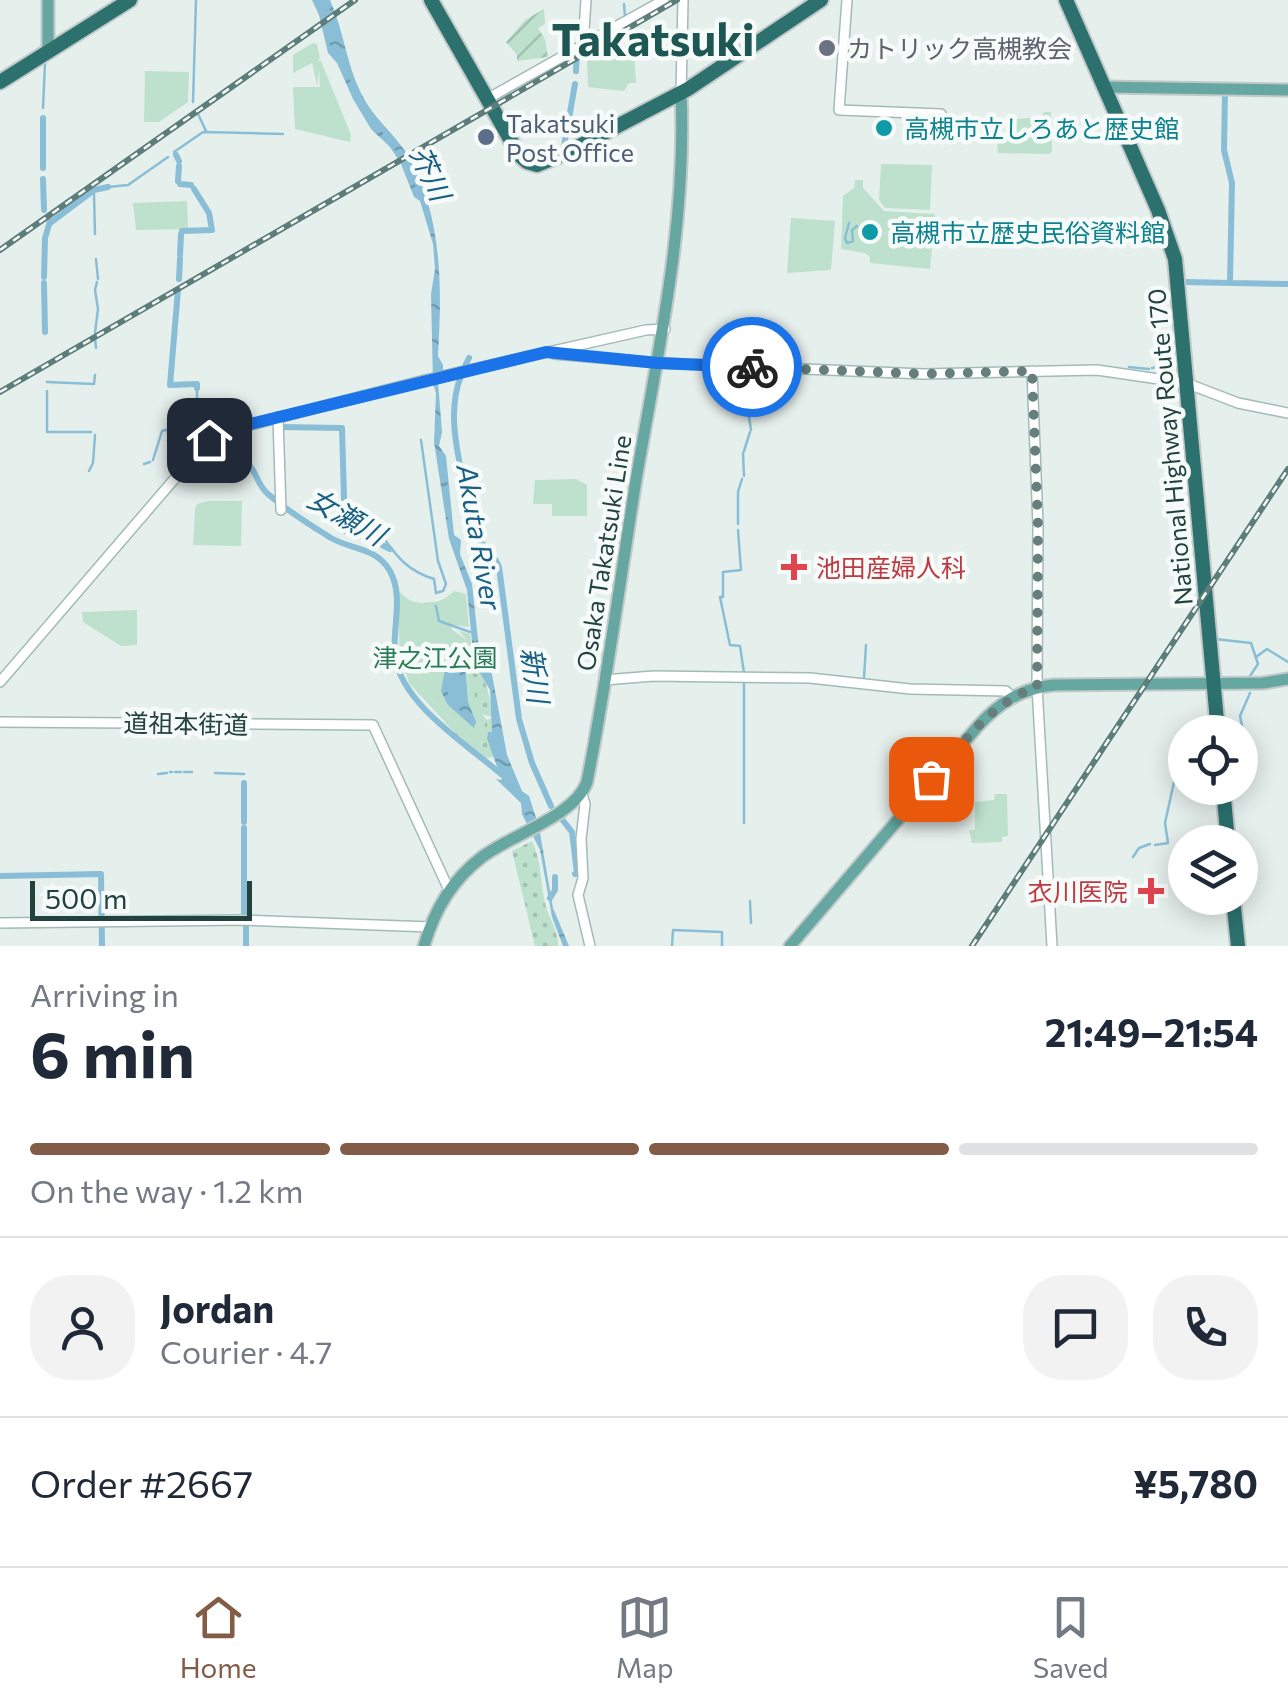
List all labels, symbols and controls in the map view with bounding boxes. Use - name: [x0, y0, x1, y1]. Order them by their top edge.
- district label: Takatsuki: [551, 10, 755, 65]
- place label: カトリック高槻教会: [847, 33, 1072, 63]
- marker: カトリック高槻教会: [816, 37, 838, 59]
- place label: Takatsuki Post Office: [506, 108, 634, 167]
- place label: 高槻市立しろあと歴史館: [904, 113, 1179, 143]
- marker: 高槻市立しろあと歴史館: [873, 117, 895, 139]
- marker: Takatsuki Post Office: [475, 126, 497, 148]
- water label: 芥川: [404, 140, 460, 208]
- place label: 高槻市立歴史民俗資料館: [890, 217, 1165, 247]
- marker: 高槻市立歴史民俗資料館: [859, 221, 881, 243]
- street label: National Highway Route 170: [1140, 287, 1198, 607]
- courier: [702, 317, 802, 417]
- icon: bike: [725, 340, 780, 395]
- pin: [167, 398, 252, 483]
- icon: home: [182, 413, 237, 468]
- street label: Osaka Takatsuki Line: [570, 433, 636, 673]
- water label: Akuta River: [450, 460, 510, 613]
- water label: 女瀬川: [302, 480, 394, 553]
- place label: 池田産婦人科: [816, 552, 966, 582]
- marker: 池田産婦人科: [781, 554, 807, 580]
- park label: 津之江公園: [372, 642, 498, 672]
- water label: 新川: [515, 645, 557, 708]
- street label: 道祖本街道: [123, 707, 249, 739]
- map controls: [1168, 715, 1258, 915]
- button: locate: [1168, 715, 1258, 805]
- pin: [889, 737, 974, 822]
- icon: bag: [904, 752, 959, 807]
- button: layers: [1168, 825, 1258, 915]
- scale bar: [30, 876, 252, 920]
- place label: 衣川医院: [1028, 876, 1128, 906]
- marker: 衣川医院: [1138, 878, 1164, 904]
- text: 500 m: [45, 881, 127, 915]
- text: Arriving in: [30, 974, 179, 1014]
- text: 21:49–21:54: [1045, 1008, 1258, 1055]
- text: 6 min: [30, 1012, 195, 1091]
- text: On the way · 1.2 km: [30, 1170, 303, 1210]
- button: person: [30, 1275, 135, 1380]
- button: chat: [1023, 1275, 1128, 1380]
- button: phone: [1153, 1275, 1258, 1380]
- text: Jordan: [160, 1284, 274, 1331]
- text: Courier · 4.7: [160, 1331, 333, 1371]
- text: Order #2667: [30, 1459, 253, 1506]
- text: ¥5,780: [1133, 1459, 1258, 1506]
- tab: Home: [180, 1590, 257, 1684]
- tab: Map: [616, 1590, 674, 1684]
- tab: Saved: [1033, 1590, 1108, 1684]

